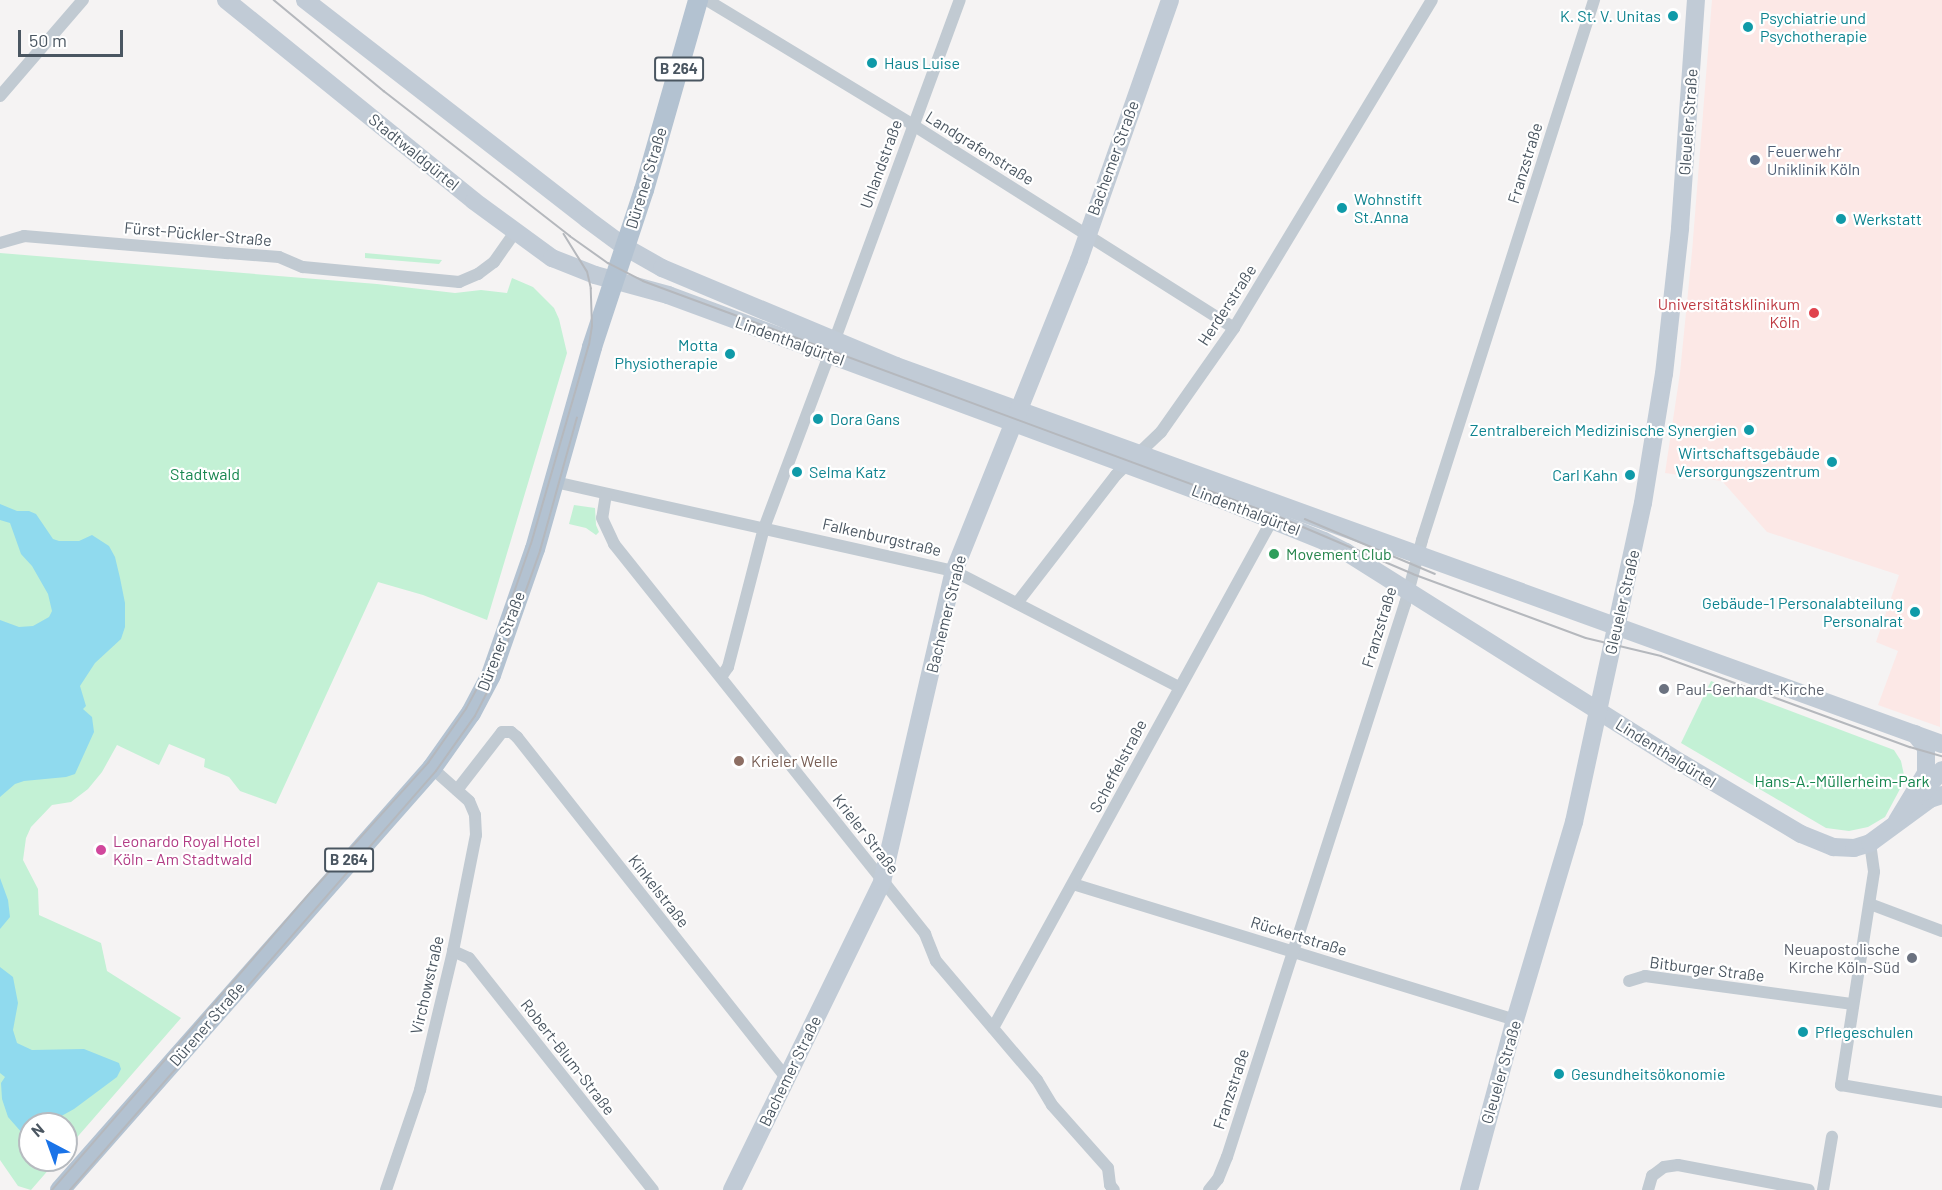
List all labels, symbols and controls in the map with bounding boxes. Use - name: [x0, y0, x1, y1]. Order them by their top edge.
- place label: K. St. V. Unitas: [1560, 6, 1661, 26]
- place label: Psychiatrie und Psychotherapie: [1760, 8, 1867, 46]
- marker: K. St. V. Unitas: [1666, 9, 1680, 23]
- scale bar: [21, 18, 126, 56]
- marker: Psychiatrie und Psychotherapie: [1741, 20, 1755, 34]
- text: 50 m: [29, 29, 67, 51]
- place label: Haus Luise: [884, 53, 960, 73]
- marker: Haus Luise: [865, 56, 879, 70]
- road number: B 264: [654, 57, 704, 81]
- street label: Gleueler Straße: [1675, 68, 1701, 176]
- street label: Bachemer Straße: [1083, 98, 1143, 218]
- street label: Landgrafenstraße: [922, 107, 1038, 189]
- street label: Stadtwaldgürtel: [365, 110, 463, 194]
- street label: Uhlandstraße: [856, 117, 906, 211]
- street label: Franzstraße: [1504, 120, 1546, 206]
- street label: Dürener Straße: [621, 125, 671, 231]
- place label: Feuerwehr Uniklinik Köln: [1767, 141, 1860, 179]
- marker: Feuerwehr Uniklinik Köln: [1748, 153, 1762, 167]
- place label: Wohnstift St.Anna: [1354, 189, 1422, 227]
- marker: Wohnstift St.Anna: [1335, 201, 1349, 215]
- place label: Werkstatt: [1853, 209, 1922, 229]
- marker: Werkstatt: [1834, 212, 1848, 226]
- street label: Fürst-Pückler-Straße: [123, 218, 273, 250]
- street label: Herderstraße: [1194, 261, 1260, 349]
- place label: Universitätsklinikum Köln: [1658, 294, 1800, 332]
- marker: Universitätsklinikum Köln: [1805, 304, 1823, 322]
- street label: Lindenthalgürtel: [733, 312, 847, 370]
- place label: Motta Physiotherapie: [614, 335, 718, 373]
- marker: Motta Physiotherapie: [723, 347, 737, 361]
- place label: Dora Gans: [830, 409, 900, 429]
- marker: Dora Gans: [811, 412, 825, 426]
- place label: Zentralbereich Medizinische Synergien: [1470, 420, 1737, 440]
- marker: Zentralbereich Medizinische Synergien: [1742, 423, 1756, 437]
- place label: Wirtschaftsgebäude Versorgungszentrum: [1675, 443, 1820, 481]
- marker: Wirtschaftsgebäude Versorgungszentrum: [1825, 455, 1839, 469]
- place label: Selma Katz: [809, 462, 886, 482]
- park label: Stadtwald: [170, 464, 240, 484]
- marker: Selma Katz: [790, 465, 804, 479]
- place label: Carl Kahn: [1552, 465, 1618, 485]
- marker: Carl Kahn: [1623, 468, 1637, 482]
- street label: Lindenthalgürtel: [1189, 480, 1303, 540]
- street label: Falkenburgstraße: [821, 514, 943, 560]
- place label: Movement Club: [1286, 544, 1392, 564]
- marker: Movement Club: [1267, 547, 1281, 561]
- street label: Gleueler Straße: [1601, 548, 1643, 656]
- street label: Bachemer Straße: [922, 553, 970, 675]
- street label: Franzstraße: [1358, 584, 1400, 670]
- street label: Dürener Straße: [473, 588, 529, 694]
- place label: Gebäude-1 Personalabteilung Personalrat: [1702, 593, 1903, 631]
- marker: Gebäude-1 Personalabteilung Personalrat: [1908, 605, 1922, 619]
- place label: Paul-Gerhardt-Kirche: [1676, 679, 1824, 699]
- marker: Paul-Gerhardt-Kirche: [1657, 682, 1671, 696]
- street label: Lindenthalgürtel: [1612, 714, 1720, 792]
- street label: Scheffelstraße: [1085, 716, 1151, 816]
- place label: Krieler Welle: [751, 751, 838, 771]
- marker: Krieler Welle: [732, 754, 746, 768]
- park label: Hans-A.-Müllerheim-Park: [1754, 771, 1930, 791]
- street label: Krieler Straße: [829, 790, 903, 878]
- place label: Leonardo Royal Hotel Köln - Am Stadtwald: [113, 831, 260, 869]
- marker: Leonardo Royal Hotel Köln - Am Stadtwald: [94, 843, 108, 857]
- road number: B 264: [324, 848, 374, 872]
- street label: Kinkelstraße: [625, 851, 693, 931]
- street label: Rückertstraße: [1248, 912, 1350, 960]
- street label: Virchowstraße: [406, 934, 448, 1036]
- place label: Neuapostolische Kirche Köln-Süd: [1784, 939, 1900, 977]
- marker: Neuapostolische Kirche Köln-Süd: [1905, 951, 1919, 965]
- street label: Bitburger Straße: [1648, 952, 1766, 986]
- street label: Dürener Straße: [165, 978, 249, 1070]
- street label: Robert-Blum-Straße: [517, 995, 619, 1119]
- street label: Bachemer Straße: [755, 1013, 825, 1129]
- street label: Gleueler Straße: [1477, 1018, 1525, 1126]
- place label: Pflegeschulen: [1815, 1022, 1913, 1042]
- marker: Pflegeschulen: [1796, 1025, 1810, 1039]
- street label: Franzstraße: [1209, 1046, 1253, 1132]
- place label: Gesundheitsökonomie: [1571, 1064, 1725, 1084]
- marker: Gesundheitsökonomie: [1552, 1067, 1566, 1081]
- north arrow: [18, 1112, 78, 1172]
- text: N: [27, 1119, 47, 1140]

